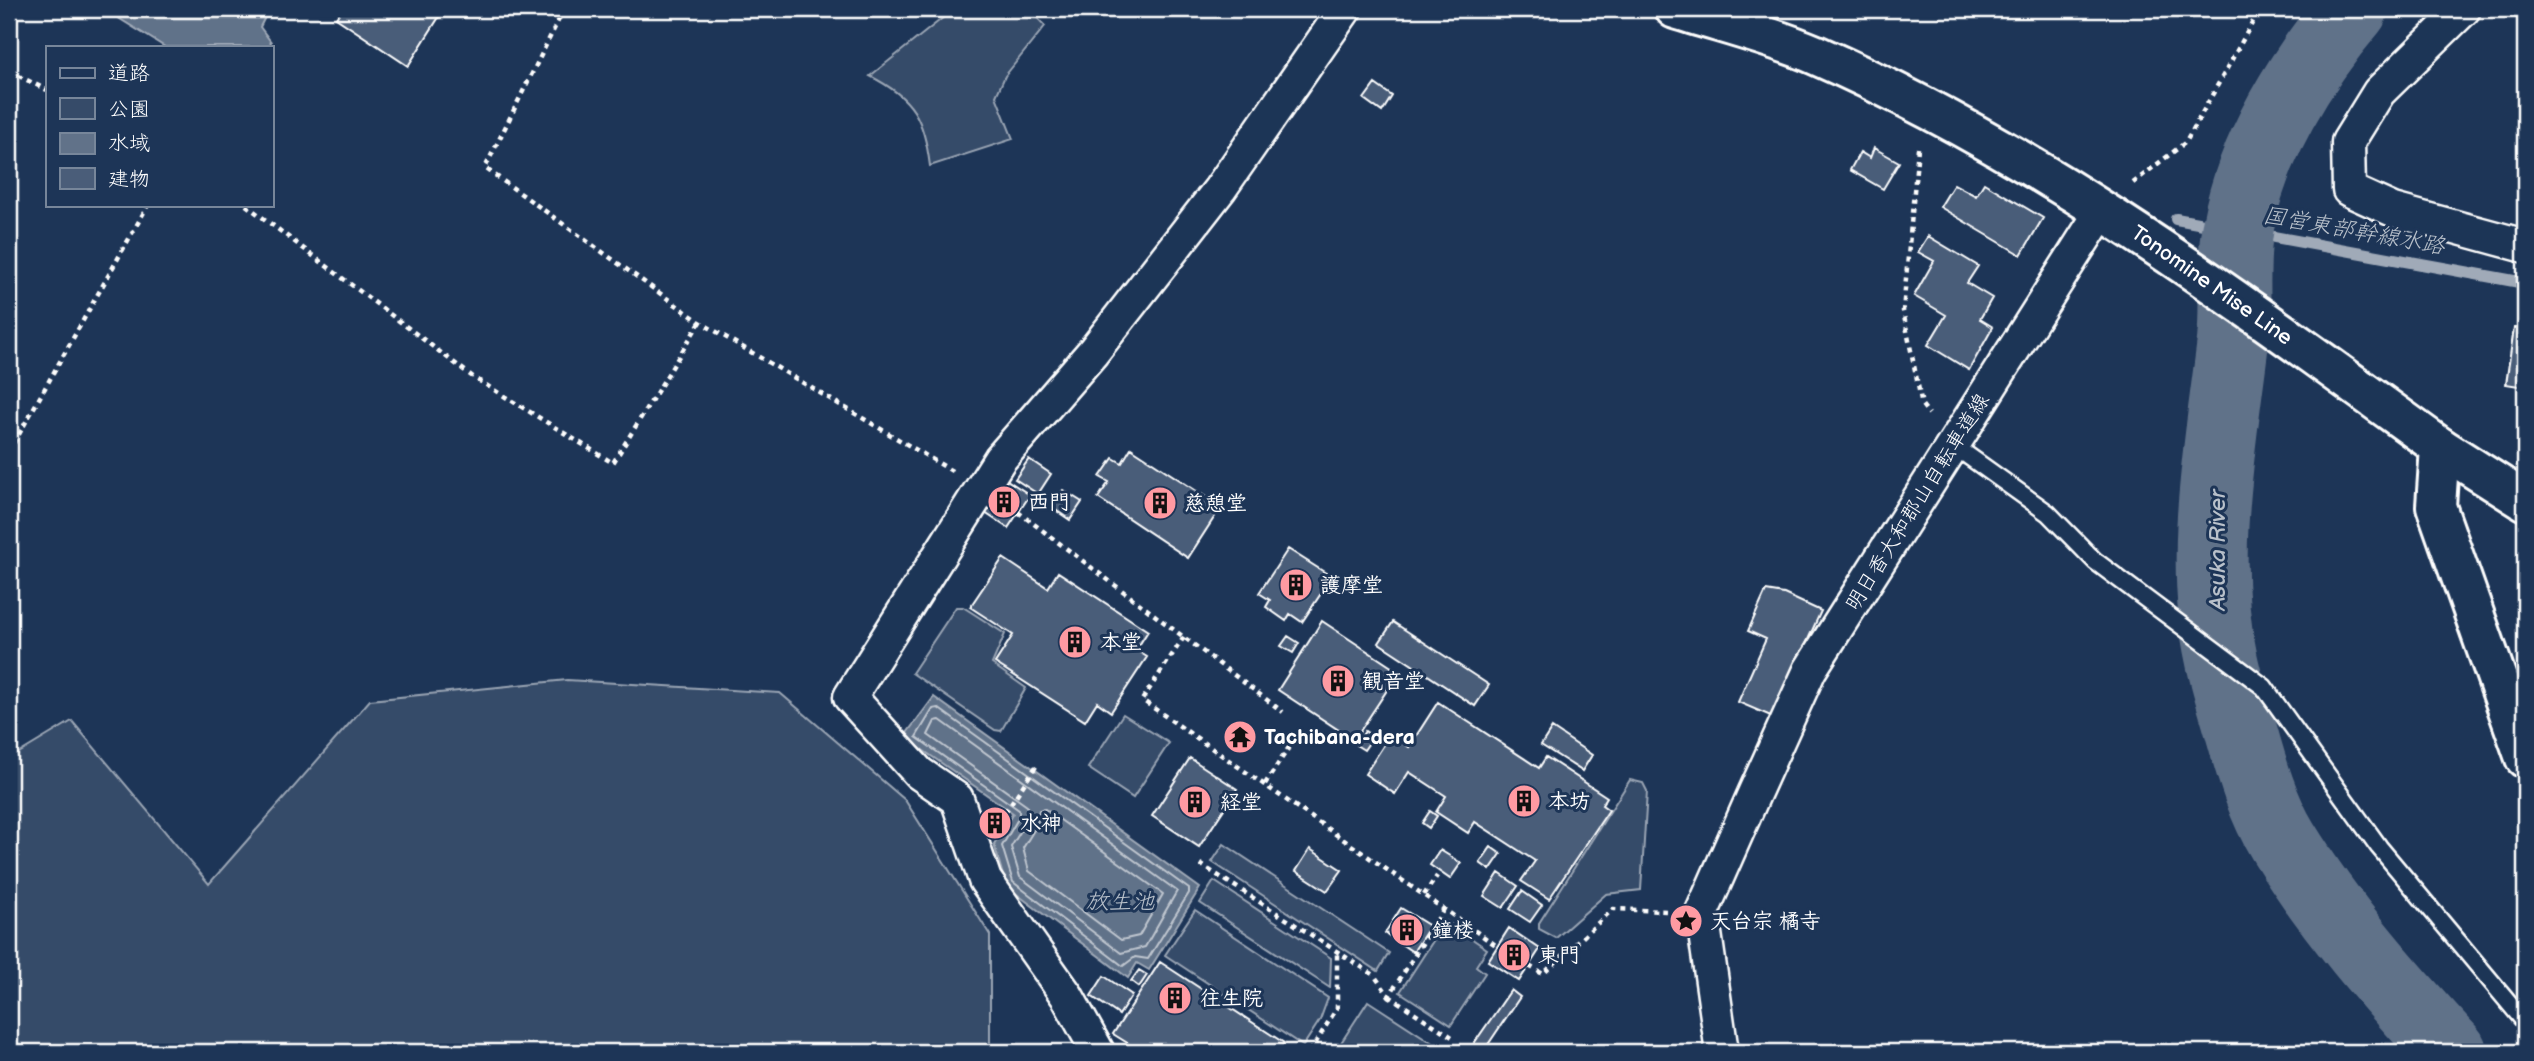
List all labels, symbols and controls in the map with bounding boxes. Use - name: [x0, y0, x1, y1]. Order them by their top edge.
- legend: [46, 46, 273, 206]
- text: 道路: [108, 61, 150, 86]
- text: 公園: [108, 97, 150, 122]
- text: 水域: [108, 131, 150, 156]
- text: 建物: [108, 167, 150, 192]
- water label: 国営東部幹線水路: [2261, 201, 2449, 261]
- street label: Tonomine Mise Line: [2126, 220, 2297, 350]
- street label: 明日香大和郡山自転車道線: [1840, 389, 1995, 616]
- building icon: 西門: [985, 483, 1023, 521]
- building icon: 慈憩堂: [1141, 484, 1179, 522]
- water label: Asuka River: [2204, 488, 2232, 611]
- place label: 西門: [1028, 490, 1070, 515]
- place label: 慈憩堂: [1184, 491, 1247, 516]
- building icon: 護摩堂: [1277, 566, 1315, 604]
- place label: 護摩堂: [1320, 573, 1383, 598]
- building icon: 本堂: [1056, 623, 1094, 661]
- place label: 本堂: [1100, 630, 1142, 655]
- building icon: 観音堂: [1319, 662, 1357, 700]
- place label: 観音堂: [1362, 669, 1425, 694]
- temple icon: Tachibana-dera: [1221, 718, 1259, 756]
- place label: Tachibana-dera: [1264, 725, 1415, 750]
- building icon: 本坊: [1505, 782, 1543, 820]
- building icon: 経堂: [1176, 783, 1214, 821]
- place label: 本坊: [1548, 789, 1590, 814]
- place label: 経堂: [1220, 790, 1262, 815]
- building icon: 水神: [976, 804, 1014, 842]
- place label: 水神: [1020, 811, 1062, 836]
- water label: 放生池: [1086, 888, 1156, 916]
- place icon: 天台宗 橘寺: [1667, 902, 1705, 940]
- place label: 天台宗 橘寺: [1710, 909, 1821, 934]
- building icon: 鐘楼: [1388, 911, 1426, 949]
- place label: 鐘楼: [1432, 918, 1474, 943]
- building icon: 東門: [1495, 936, 1533, 974]
- place label: 東門: [1538, 943, 1580, 968]
- building icon: 往生院: [1156, 979, 1194, 1017]
- place label: 往生院: [1200, 986, 1263, 1011]

